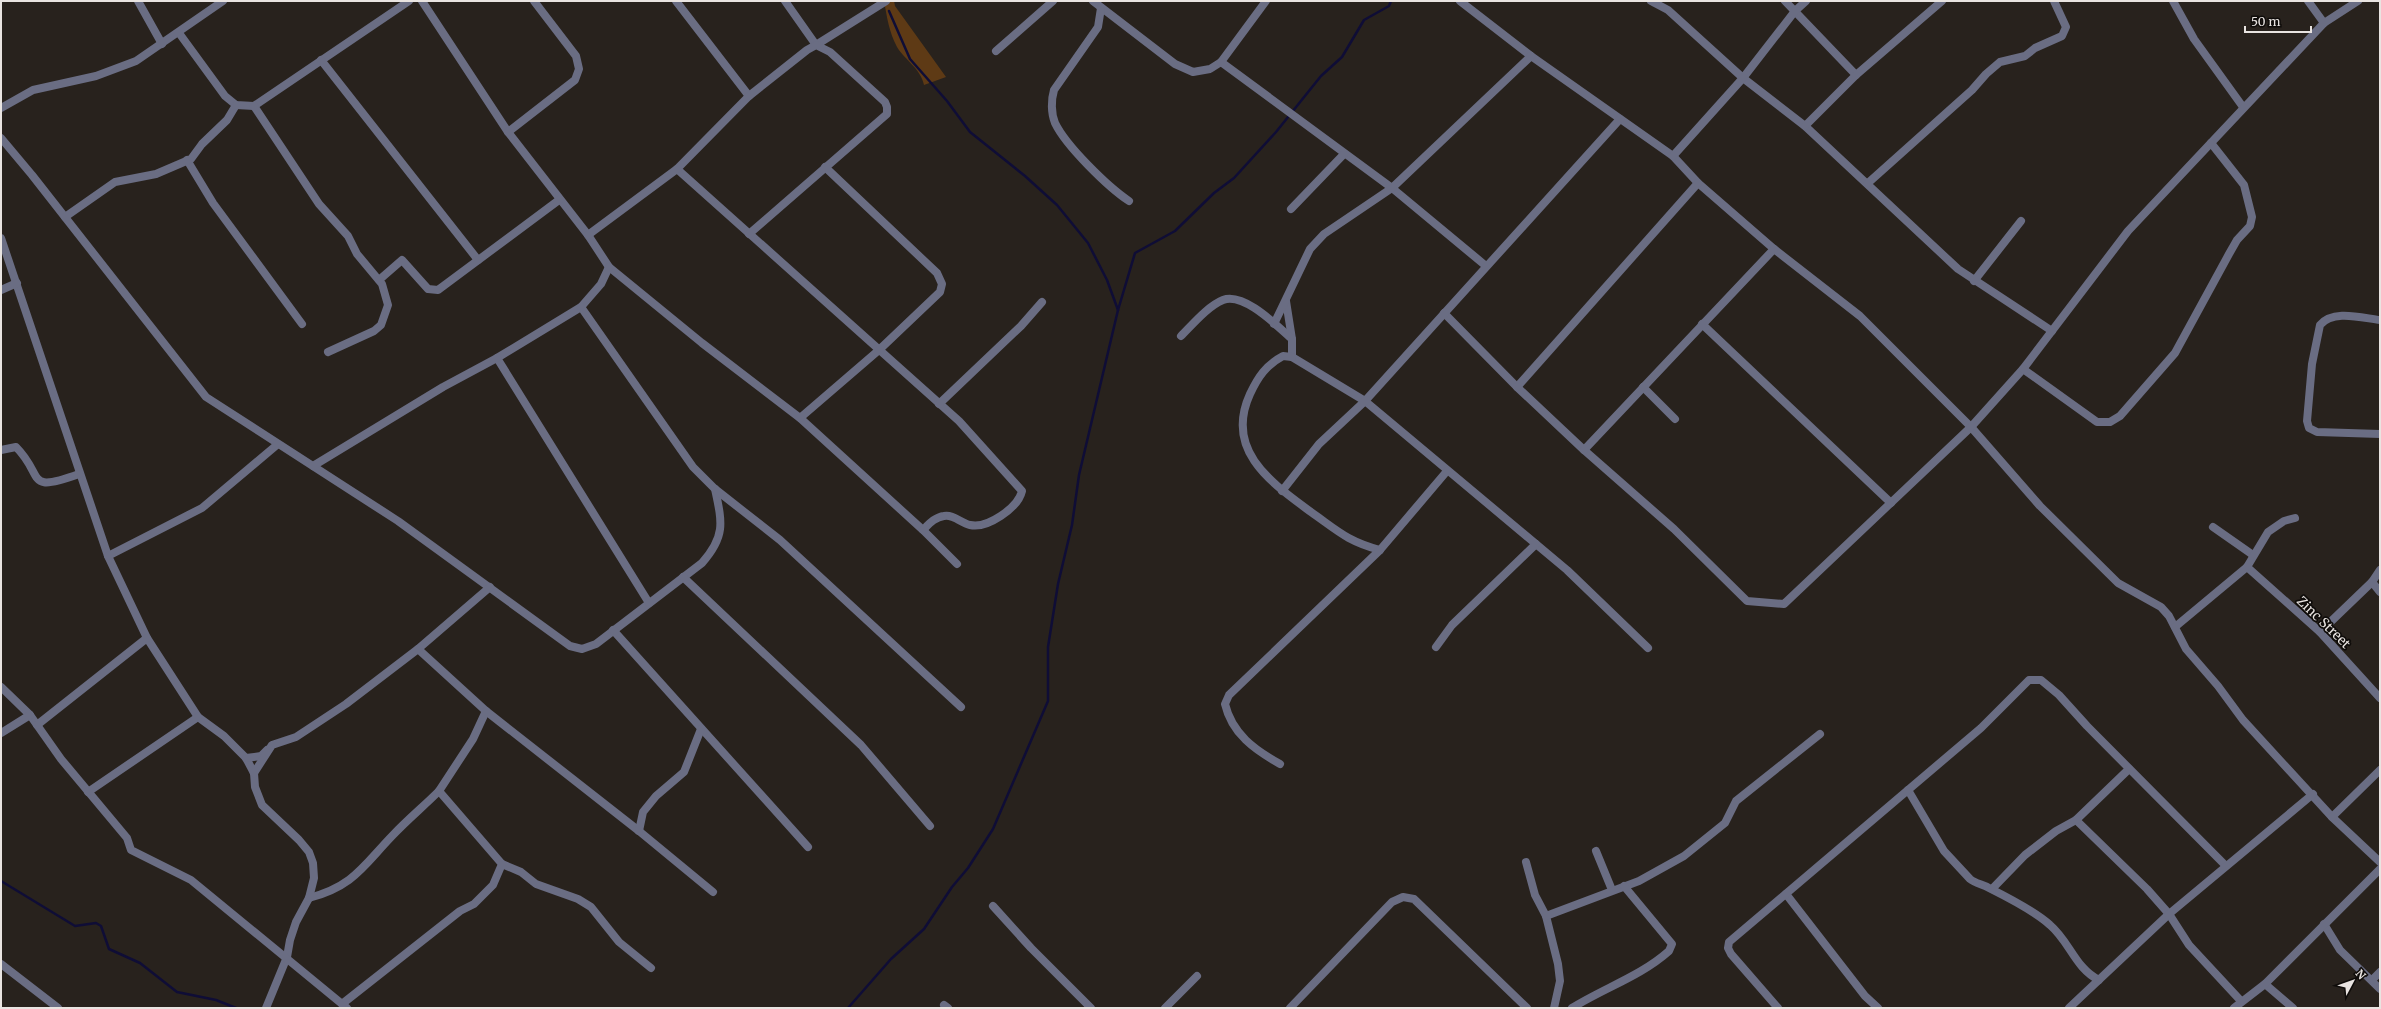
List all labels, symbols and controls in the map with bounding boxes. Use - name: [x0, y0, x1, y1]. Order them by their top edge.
- scale bar: [2245, 8, 2311, 34]
- text: 50 m: [2251, 14, 2280, 29]
- street label: Zinc Street: [2293, 593, 2354, 652]
- north arrow: [2333, 961, 2373, 1001]
- text: N: [2352, 967, 2369, 983]

